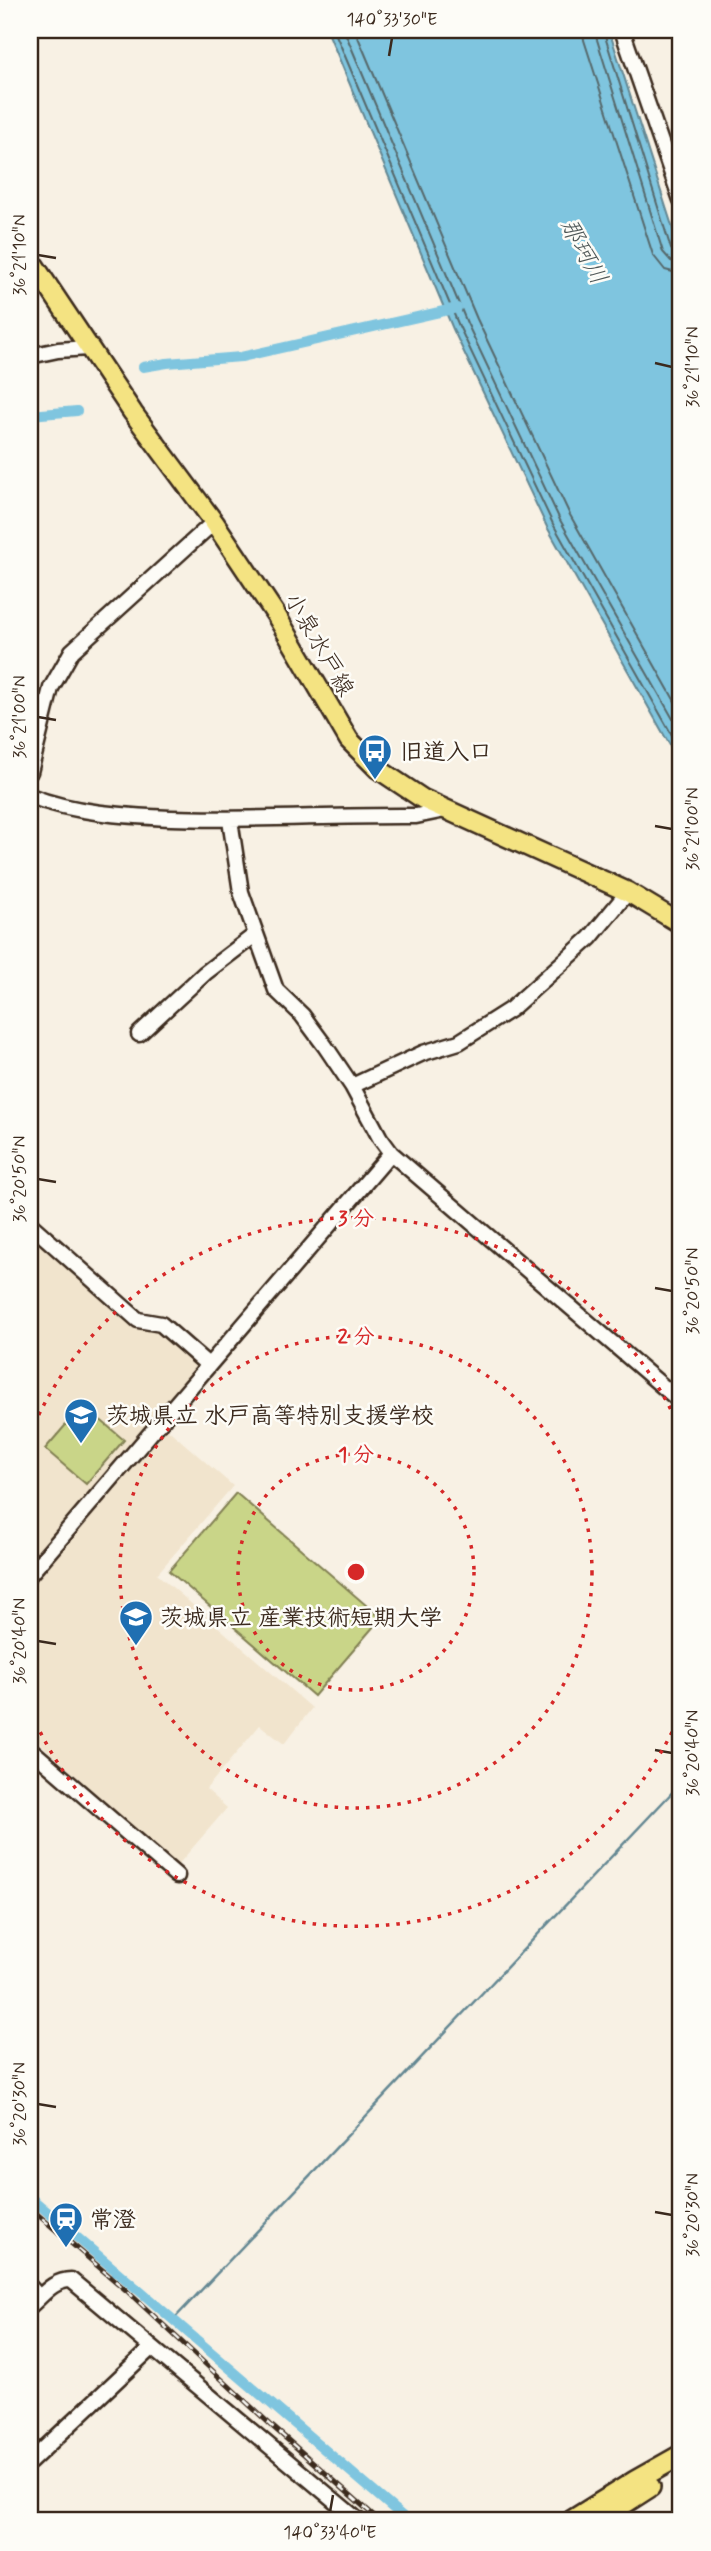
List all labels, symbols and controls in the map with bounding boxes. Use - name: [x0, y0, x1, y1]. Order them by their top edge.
- text: 140°33'30"E: [347, 8, 437, 32]
- water label: 那珂川: [552, 213, 614, 291]
- text: 36°21'10"N: [8, 214, 32, 296]
- text: 36°21'10"N: [681, 326, 705, 408]
- street label: 小泉水戸線: [277, 588, 360, 702]
- text: 36°21'00"N: [8, 675, 32, 759]
- bus stop icon: 旧道入口: [356, 732, 394, 781]
- place label: 旧道入口: [400, 738, 492, 768]
- text: 36°21'00"N: [681, 787, 705, 871]
- text: 36°20'50"N: [8, 1136, 32, 1222]
- text: 3 分: [338, 1205, 374, 1233]
- text: 36°20'50"N: [681, 1248, 705, 1334]
- text: 2 分: [338, 1323, 374, 1351]
- school or university icon: 茨城県立 水戸高等特別支援学校: [62, 1396, 100, 1445]
- place label: 茨城県立 水戸高等特別支援学校: [106, 1402, 434, 1432]
- text: 1 分: [338, 1441, 374, 1469]
- centre of rings: [344, 1560, 368, 1584]
- text: 36°20'40"N: [8, 1598, 32, 1684]
- school or university icon: 茨城県立 産業技術短期大学: [117, 1598, 155, 1647]
- place label: 茨城県立 産業技術短期大学: [160, 1604, 442, 1634]
- text: 36°20'40"N: [681, 1710, 705, 1796]
- text: 36°20'30"N: [8, 2062, 32, 2146]
- text: 36°20'30"N: [681, 2173, 705, 2257]
- station icon: 常澄: [47, 2200, 85, 2249]
- place label: 常澄: [90, 2206, 136, 2236]
- text: 140°33'40"E: [283, 2521, 377, 2545]

